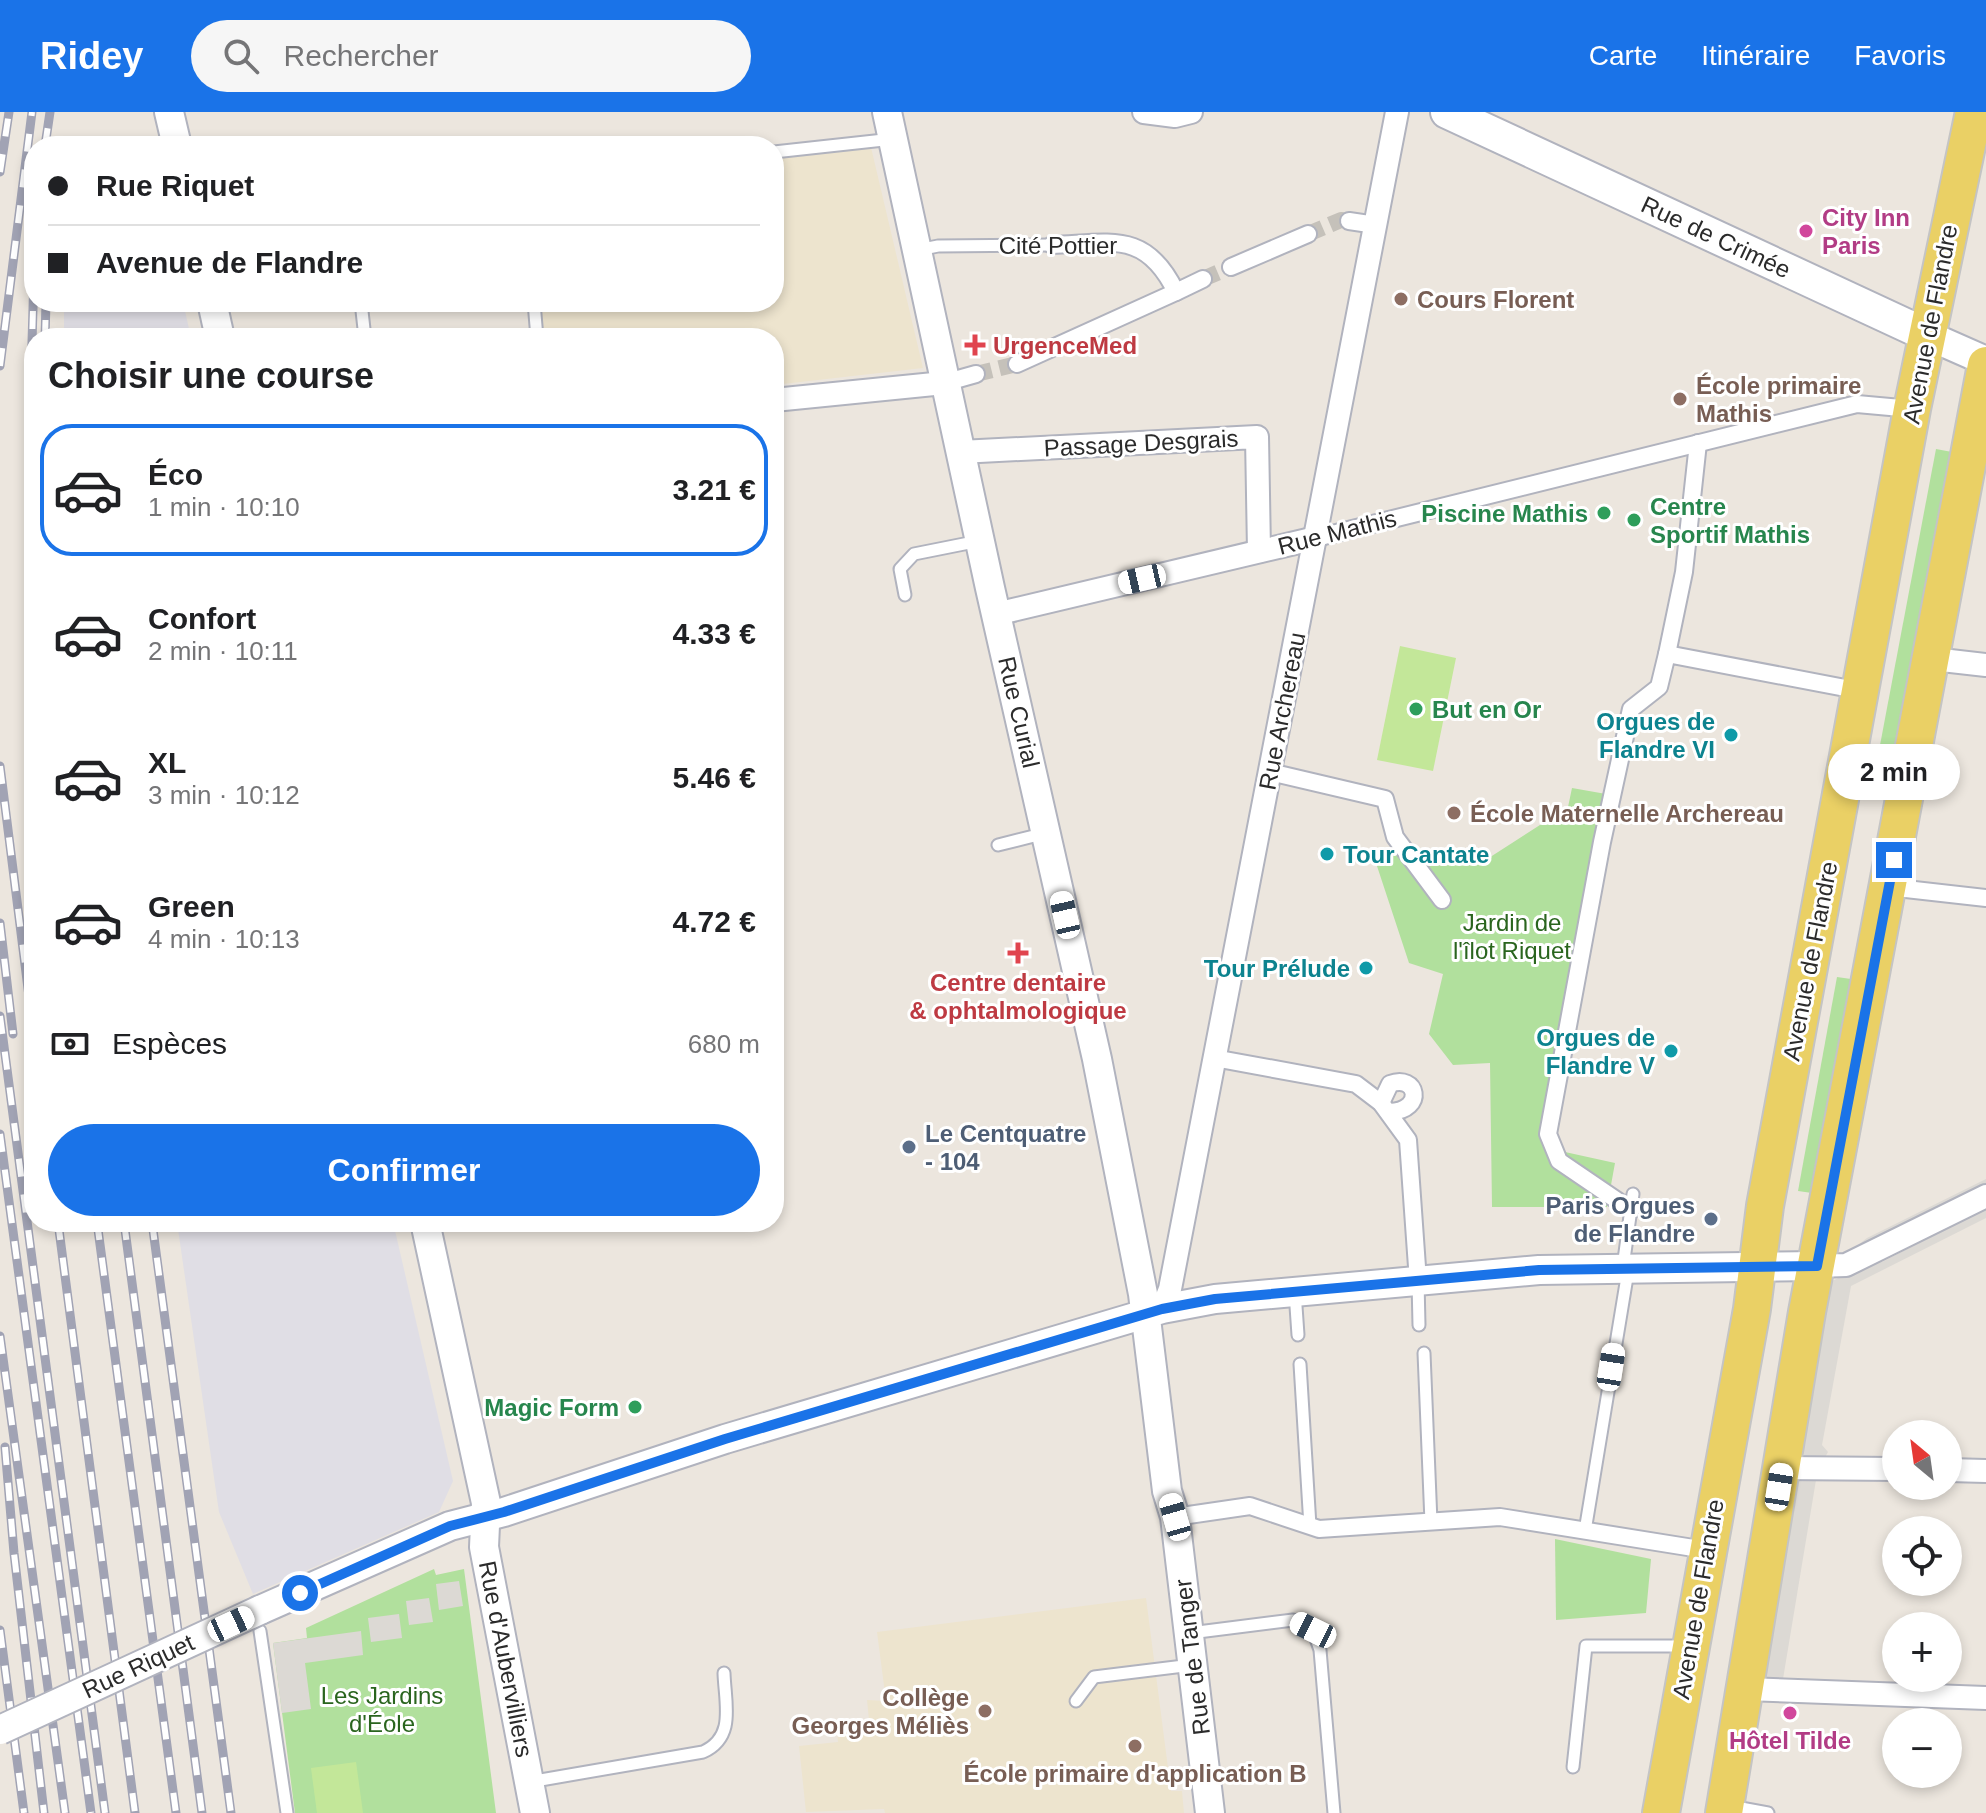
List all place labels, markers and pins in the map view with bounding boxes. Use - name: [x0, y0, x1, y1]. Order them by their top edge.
- place label: City Inn Paris: [1822, 204, 1910, 259]
- marker: City Inn Paris: [1797, 222, 1815, 240]
- place label: Cours Florent: [1417, 286, 1574, 313]
- marker: Cours Florent: [1392, 290, 1410, 308]
- place label: UrgenceMed: [993, 332, 1137, 359]
- marker: UrgenceMed: [964, 334, 986, 356]
- place label: École primaire Mathis: [1696, 372, 1861, 427]
- marker: École primaire Mathis: [1671, 390, 1689, 408]
- place label: Centre Sportif Mathis: [1650, 493, 1810, 548]
- place label: Piscine Mathis: [1421, 500, 1588, 527]
- marker: Piscine Mathis: [1595, 504, 1613, 522]
- marker: Centre Sportif Mathis: [1625, 511, 1643, 529]
- place label: But en Or: [1432, 696, 1541, 723]
- marker: But en Or: [1407, 700, 1425, 718]
- place label: Orgues de Flandre VI: [1596, 708, 1715, 763]
- marker: Orgues de Flandre VI: [1722, 726, 1740, 744]
- place label: École Maternelle Archereau: [1470, 800, 1784, 827]
- marker: École Maternelle Archereau: [1445, 804, 1463, 822]
- place label: Tour Cantate: [1343, 841, 1489, 868]
- marker: Tour Cantate: [1318, 845, 1336, 863]
- marker: Centre dentaire & ophtalmologique: [1007, 942, 1029, 964]
- place label: Tour Prélude: [1204, 955, 1350, 982]
- marker: Tour Prélude: [1357, 959, 1375, 977]
- place label: Centre dentaire & ophtalmologique: [909, 969, 1127, 1024]
- place label: Orgues de Flandre V: [1536, 1024, 1655, 1079]
- marker: Orgues de Flandre V: [1662, 1042, 1680, 1060]
- place label: Le Centquatre - 104: [925, 1120, 1086, 1175]
- marker: Le Centquatre - 104: [900, 1138, 918, 1156]
- place label: Paris Orgues de Flandre: [1546, 1192, 1695, 1247]
- marker: Paris Orgues de Flandre: [1702, 1210, 1720, 1228]
- place label: Magic Form: [484, 1394, 619, 1421]
- marker: Magic Form: [626, 1398, 644, 1416]
- place label: Collège Georges Méliès: [792, 1684, 969, 1739]
- marker: Collège Georges Méliès: [976, 1702, 994, 1720]
- marker: Hôtel Tilde: [1781, 1704, 1799, 1722]
- place label: Hôtel Tilde: [1729, 1727, 1851, 1754]
- marker: École primaire d'application B: [1126, 1737, 1144, 1755]
- place label: École primaire d'application B: [963, 1760, 1307, 1787]

